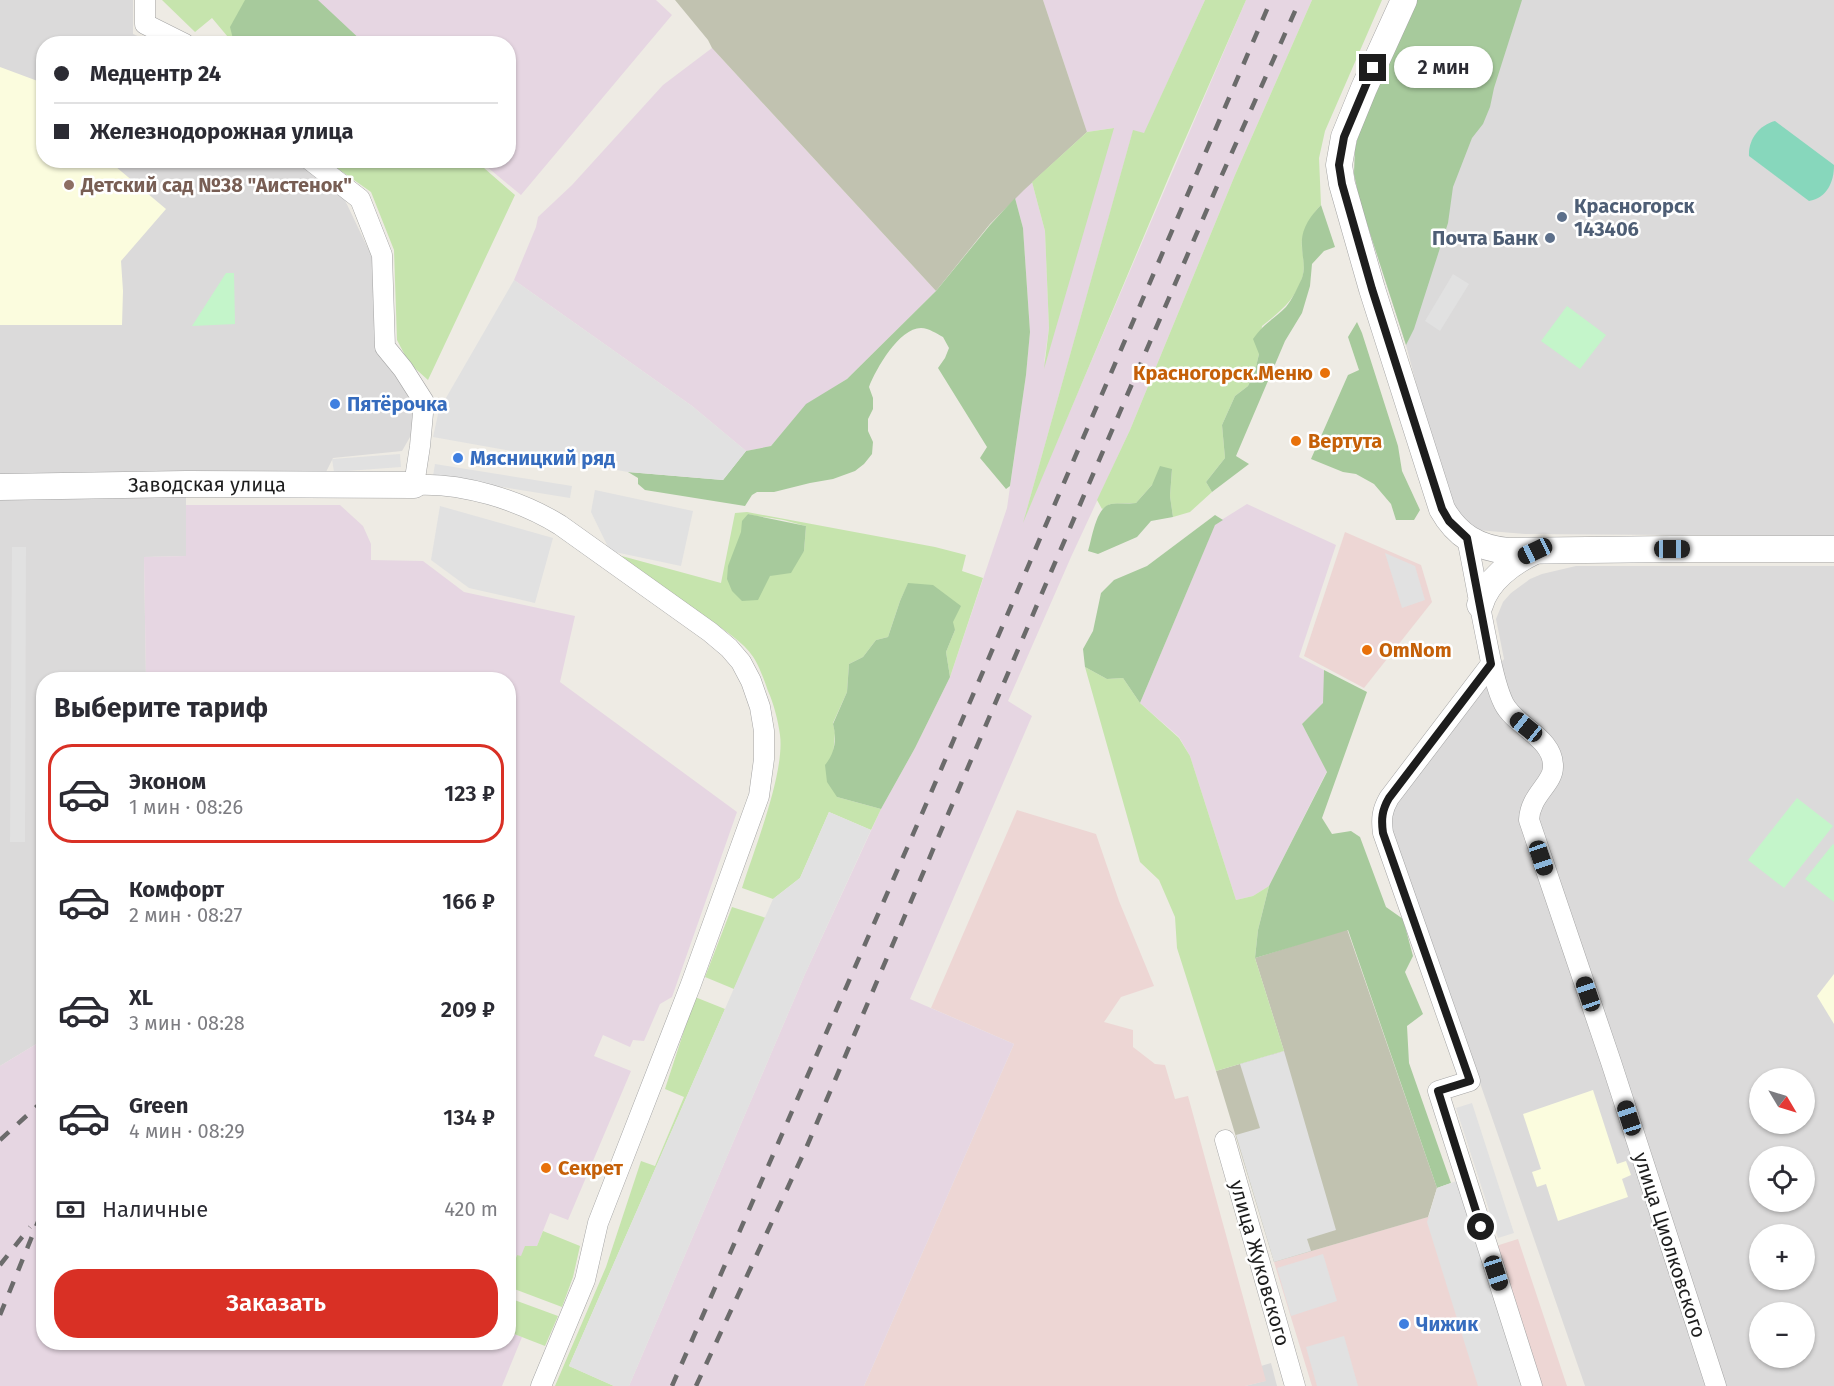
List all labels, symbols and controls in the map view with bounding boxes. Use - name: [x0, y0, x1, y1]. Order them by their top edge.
- callout: 2 мин: [1394, 47, 1493, 89]
- route end: [1359, 54, 1386, 81]
- text: 2 мин: [1417, 55, 1470, 79]
- text: Медцентр 24: [90, 60, 221, 87]
- text: Железнодорожная улица: [90, 118, 354, 145]
- place label: Детский сад №38 "Аистенок": [80, 173, 352, 197]
- marker: Детский сад №38 "Аистенок": [62, 178, 76, 192]
- place label: Красногорск 143406: [1574, 194, 1695, 241]
- marker: Красногорск 143406: [1555, 210, 1569, 224]
- place label: Почта Банк: [1432, 226, 1539, 250]
- marker: Почта Банк: [1543, 231, 1557, 245]
- place label: Красногорск.Меню: [1133, 361, 1313, 385]
- marker: Красногорск.Меню: [1318, 366, 1332, 380]
- place label: Пятёрочка: [347, 392, 448, 416]
- marker: Пятёрочка: [328, 397, 342, 411]
- place label: Вертута: [1308, 429, 1382, 453]
- marker: Вертута: [1289, 434, 1303, 448]
- place label: Мясницкий ряд: [470, 446, 615, 470]
- marker: Мясницкий ряд: [451, 451, 465, 465]
- street label: Заводская улица: [128, 472, 286, 497]
- car: [1515, 535, 1555, 567]
- car: [1654, 540, 1690, 558]
- place label: OmNom: [1379, 638, 1452, 662]
- marker: OmNom: [1360, 643, 1374, 657]
- text: Выберите тариф: [54, 692, 268, 724]
- car: [1506, 709, 1546, 745]
- icon: car: [57, 767, 111, 821]
- text: Эконом: [129, 768, 206, 795]
- text: 123 ₽: [444, 780, 495, 807]
- text: 1 мин · 08:26: [129, 795, 243, 819]
- car: [1527, 838, 1555, 878]
- icon: car: [57, 875, 111, 929]
- text: Комфорт: [129, 876, 224, 903]
- text: 166 ₽: [442, 888, 495, 915]
- text: 2 мин · 08:27: [129, 903, 242, 927]
- car: [1574, 974, 1602, 1014]
- icon: car: [57, 983, 111, 1037]
- text: XL: [129, 984, 153, 1011]
- text: 209 ₽: [441, 996, 495, 1023]
- text: 3 мин · 08:28: [129, 1011, 245, 1035]
- north arrow: [1749, 1068, 1815, 1134]
- map controls: [1749, 1068, 1815, 1368]
- icon: car: [57, 1091, 111, 1145]
- text: Green: [129, 1092, 188, 1119]
- car: [1615, 1098, 1643, 1138]
- text: 134 ₽: [443, 1104, 495, 1131]
- text: 4 мин · 08:29: [129, 1119, 245, 1143]
- button: locate: [1749, 1146, 1815, 1212]
- street label: улица Циолковского: [1629, 1149, 1711, 1341]
- place label: Секрет: [558, 1156, 624, 1180]
- marker: Секрет: [539, 1161, 553, 1175]
- street label: улица Жуковского: [1225, 1177, 1295, 1349]
- icon: cash: [54, 1193, 87, 1226]
- text: Наличные: [102, 1196, 208, 1223]
- text: 420 m: [444, 1197, 498, 1221]
- route start: [1467, 1213, 1494, 1240]
- button: +: [1749, 1224, 1815, 1290]
- car: [1482, 1253, 1510, 1293]
- button: Заказать: [54, 1269, 498, 1338]
- button: −: [1749, 1302, 1815, 1368]
- place label: Чижик: [1416, 1312, 1479, 1336]
- marker: Чижик: [1397, 1317, 1411, 1331]

